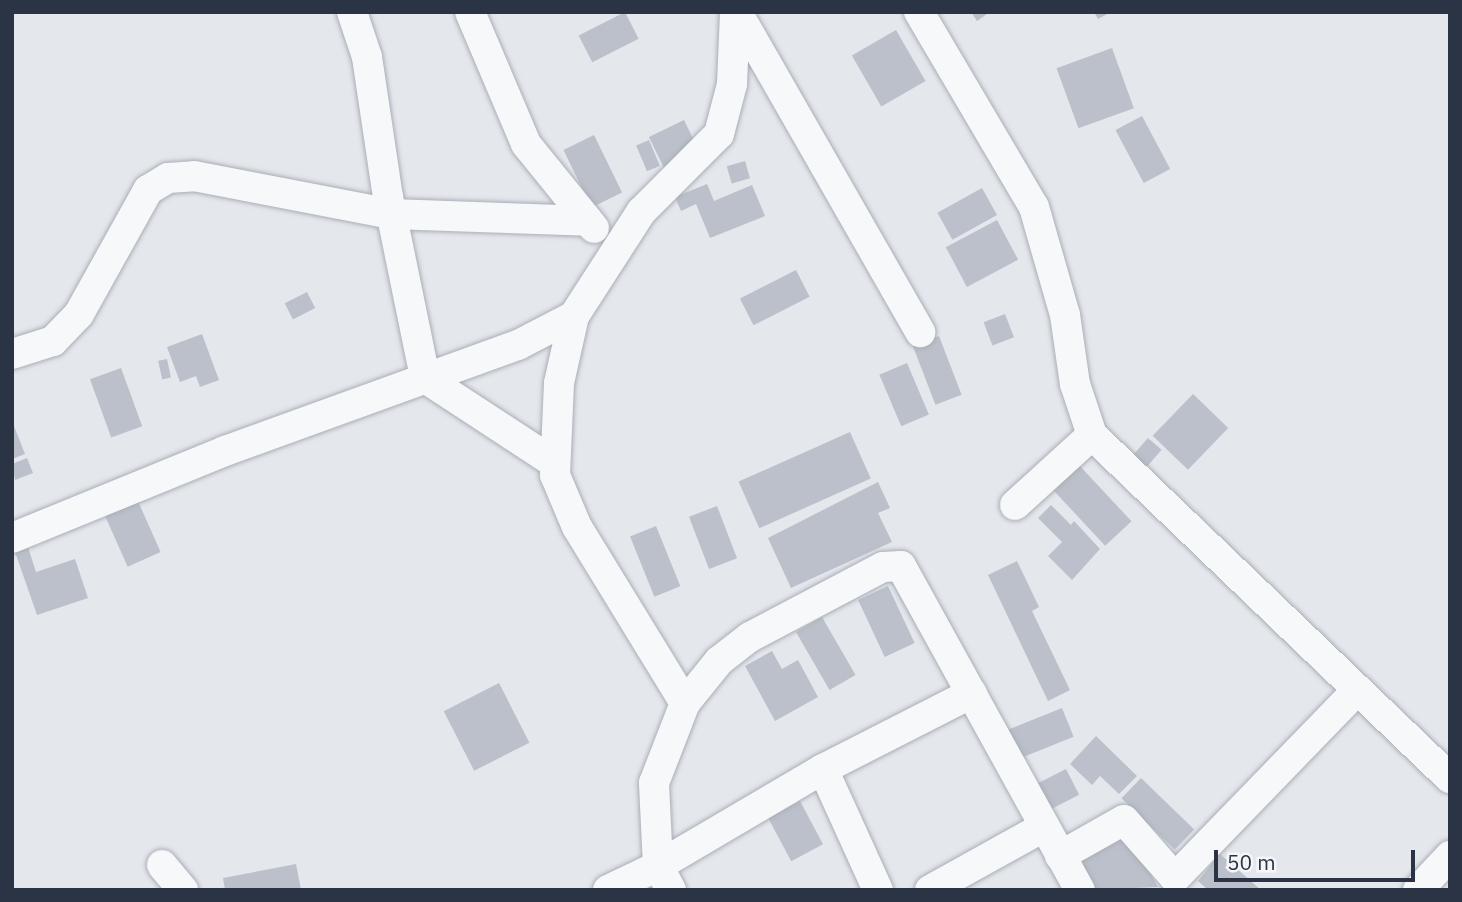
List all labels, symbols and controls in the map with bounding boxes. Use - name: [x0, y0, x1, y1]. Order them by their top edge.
- scale bar: [1217, 836, 1418, 880]
- text: 50 m: [1227, 848, 1276, 876]

